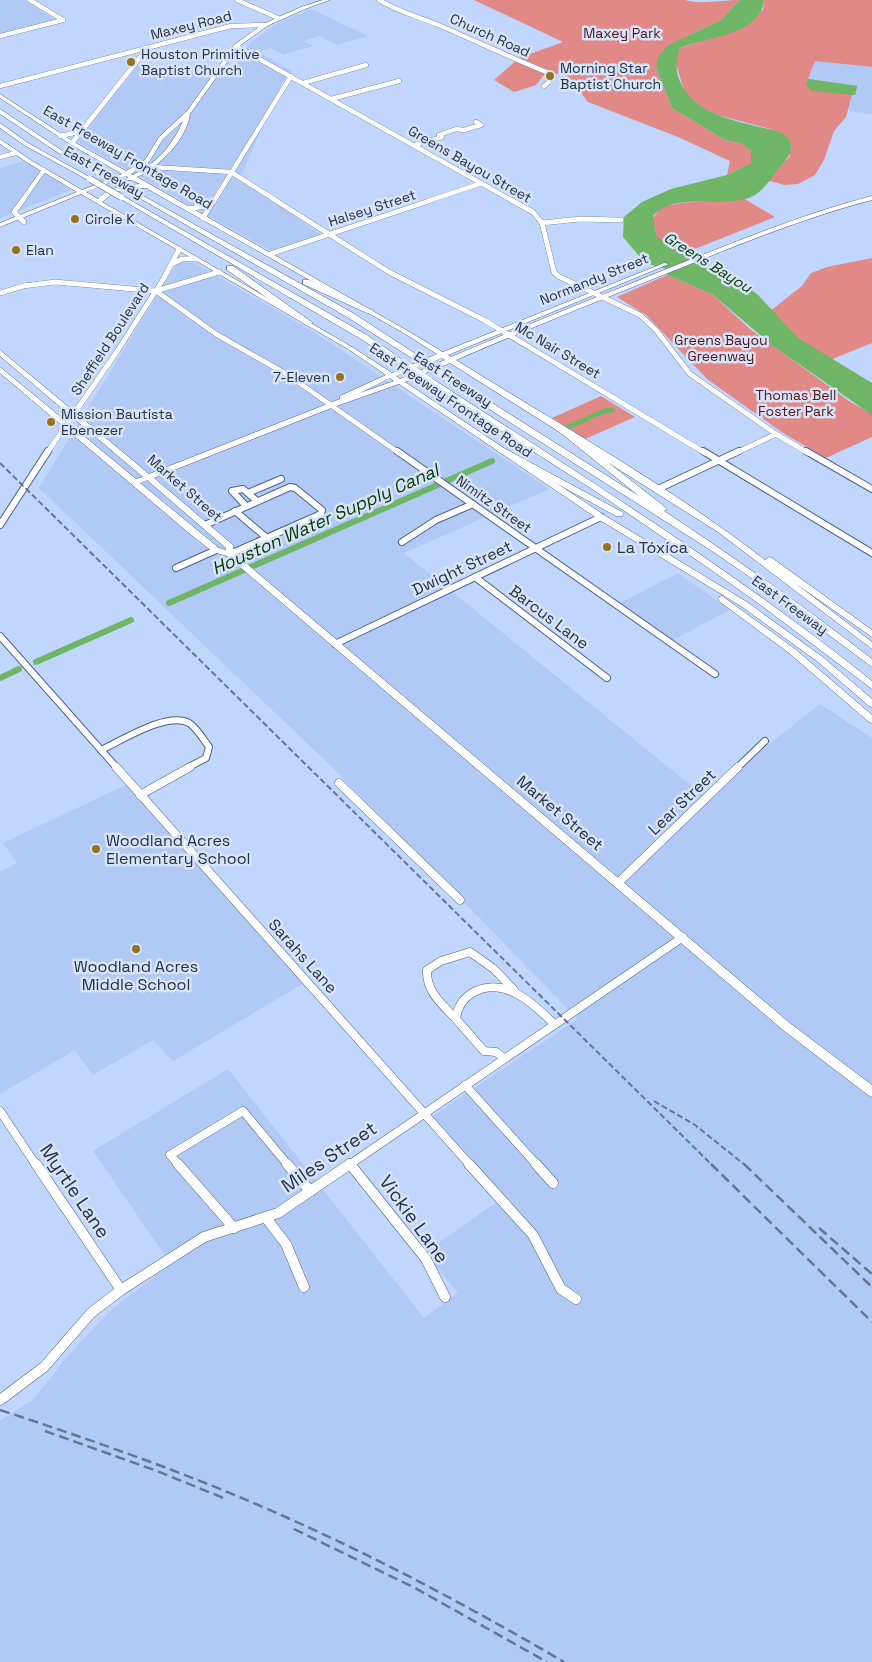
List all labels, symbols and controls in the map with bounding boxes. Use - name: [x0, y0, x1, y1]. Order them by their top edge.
- street label: Maxey Road: [149, 6, 233, 44]
- street label: Church Road: [447, 9, 533, 61]
- park label: Maxey Park: [583, 24, 661, 42]
- place label: Houston Primitive Baptist Church: [141, 45, 260, 79]
- marker: Houston Primitive Baptist Church: [125, 56, 137, 68]
- place label: Morning Star Baptist Church: [560, 59, 661, 93]
- marker: Morning Star Baptist Church: [544, 70, 556, 82]
- street label: East Freeway Frontage Road: [40, 102, 216, 212]
- street label: Greens Bayou Street: [405, 121, 535, 207]
- street label: East Freeway: [61, 142, 147, 202]
- street label: Halsey Street: [326, 185, 418, 231]
- place label: Circle K: [85, 210, 135, 228]
- marker: Circle K: [69, 213, 81, 225]
- water label: Greens Bayou: [661, 227, 756, 297]
- place label: Elan: [26, 241, 54, 259]
- marker: Elan: [10, 244, 22, 256]
- street label: Normandy Street: [537, 249, 651, 309]
- street label: Sheffield Boulevard: [67, 279, 153, 399]
- street label: Mc Nair Street: [512, 317, 604, 383]
- park label: Greens Bayou Greenway: [674, 331, 768, 365]
- street label: East Freeway Frontage Road: [366, 339, 536, 461]
- street label: East Freeway: [410, 347, 496, 411]
- place label: 7-Eleven: [273, 368, 330, 386]
- marker: 7-Eleven: [334, 371, 346, 383]
- park label: Thomas Bell Foster Park: [756, 386, 836, 420]
- place label: Mission Bautista Ebenezer: [61, 405, 173, 439]
- marker: Mission Bautista Ebenezer: [45, 416, 57, 428]
- street label: Market Street: [144, 451, 226, 525]
- water label: Houston Water Supply Canal: [208, 457, 444, 580]
- street label: Nimitz Street: [453, 471, 535, 537]
- street label: Dwight Street: [409, 536, 515, 600]
- place label: La Tóxíca: [617, 537, 688, 558]
- marker: La Tóxíca: [601, 541, 613, 553]
- street label: East Freeway: [748, 571, 832, 639]
- street label: Barcus Lane: [505, 580, 593, 654]
- street label: Lear Street: [644, 764, 720, 840]
- street label: Market Street: [512, 771, 608, 855]
- place label: Woodland Acres Elementary School: [106, 830, 251, 869]
- marker: Woodland Acres Elementary School: [90, 843, 102, 855]
- street label: Sarahs Lane: [264, 914, 342, 998]
- marker: Woodland Acres Middle School: [130, 943, 142, 955]
- place label: Woodland Acres Middle School: [74, 956, 198, 995]
- street label: Miles Street: [276, 1116, 382, 1198]
- street label: Myrtle Lane: [34, 1139, 116, 1243]
- street label: Vickie Lane: [374, 1170, 454, 1268]

